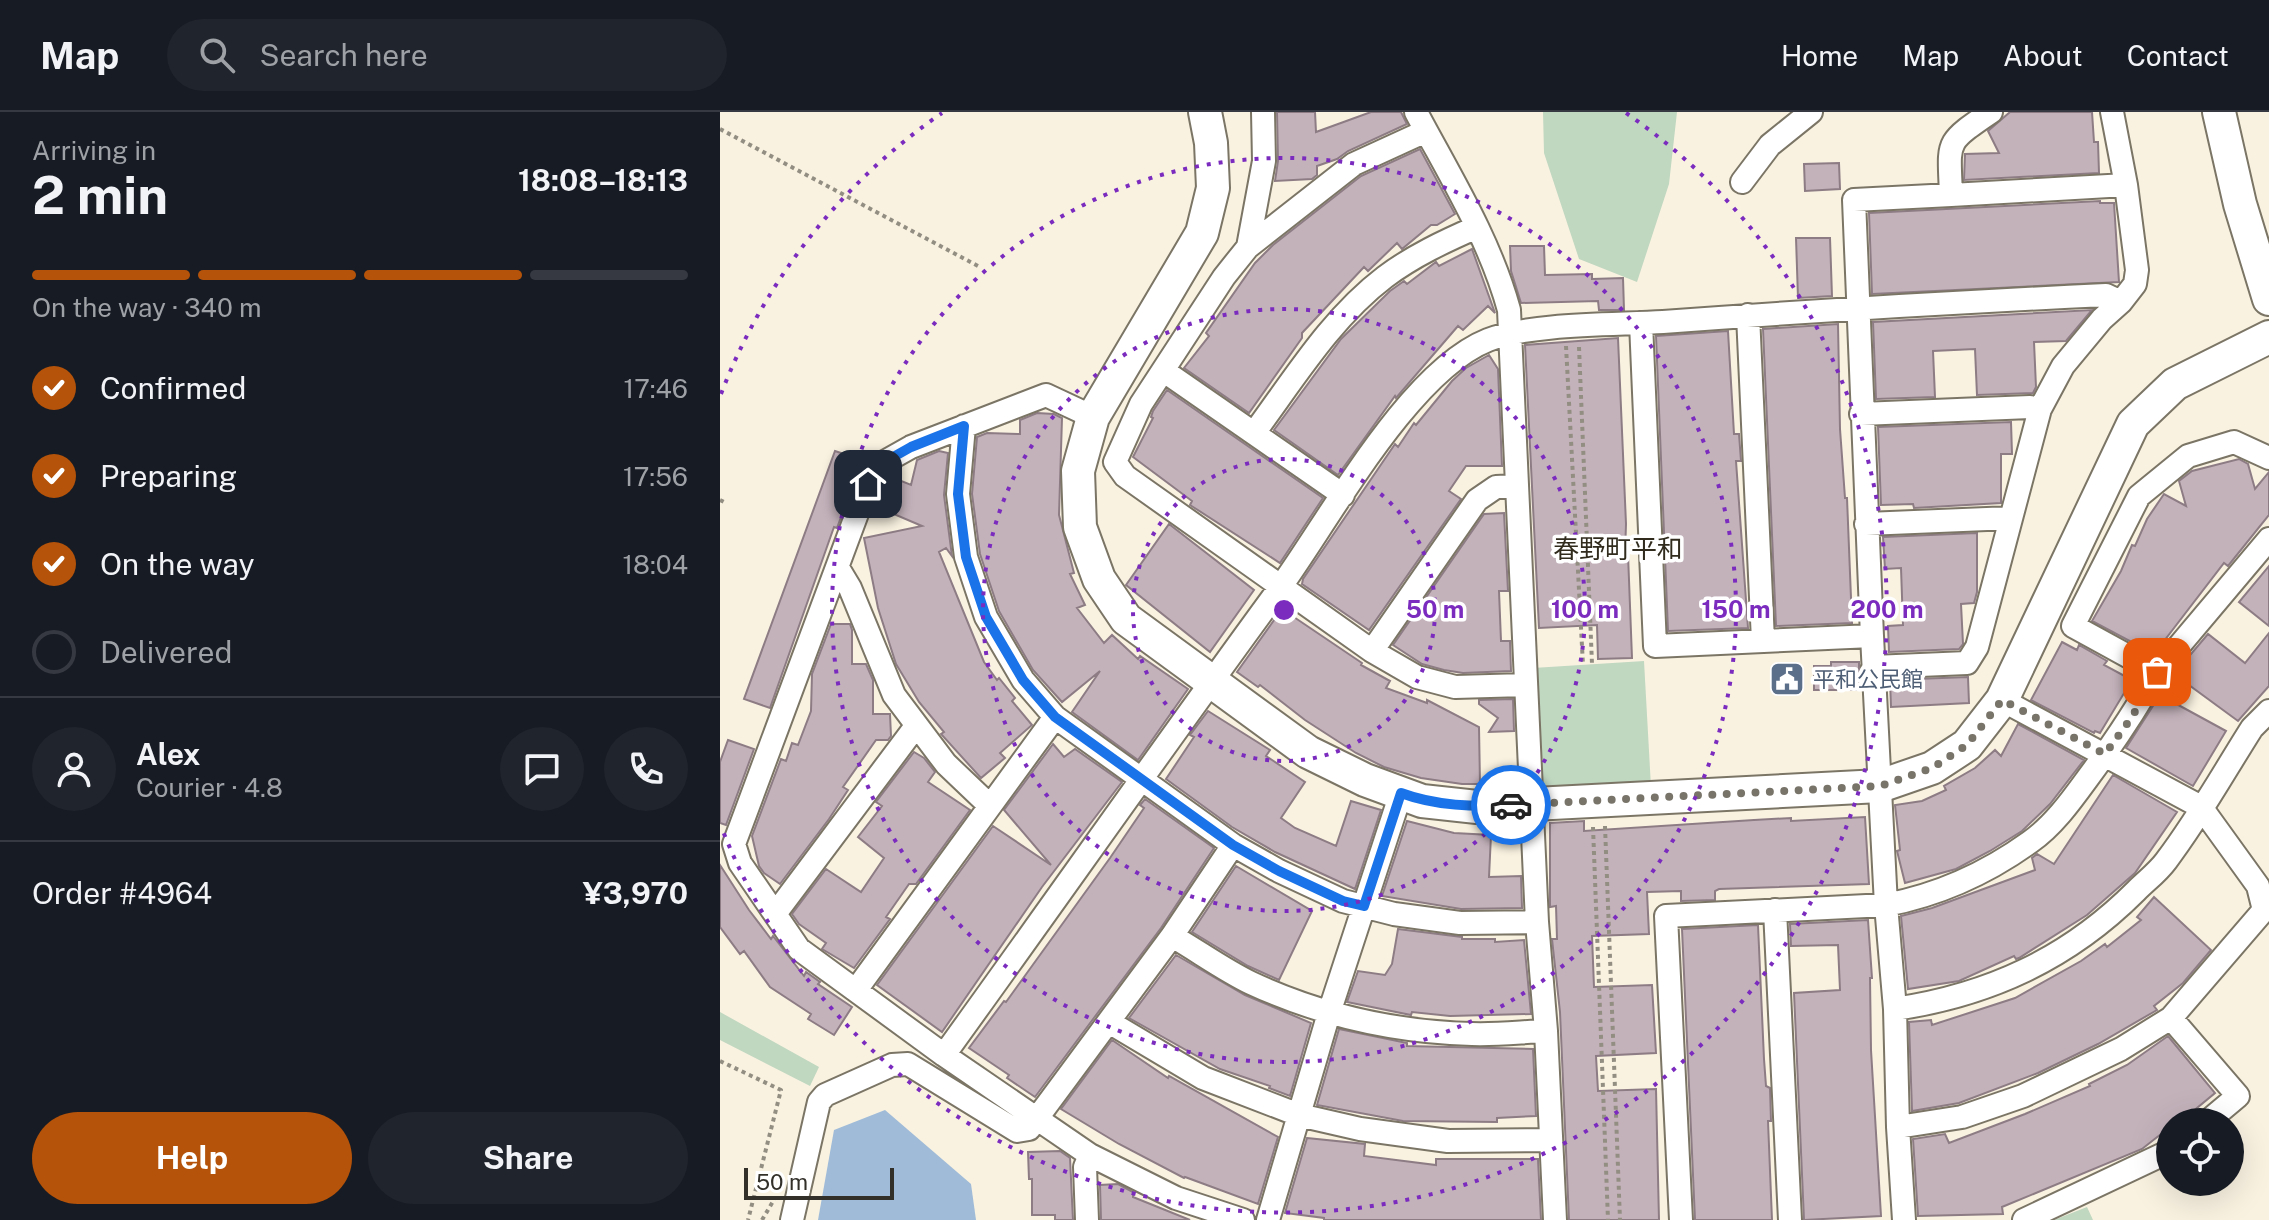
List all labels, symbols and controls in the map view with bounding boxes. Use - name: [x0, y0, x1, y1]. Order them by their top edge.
- search box: [167, 19, 727, 91]
- text: Map: [40, 33, 119, 78]
- icon: search: [195, 33, 239, 77]
- text: Search here: [259, 37, 428, 73]
- text: Home: [1781, 39, 1858, 72]
- text: Map: [1902, 39, 1959, 72]
- text: About: [2003, 39, 2083, 72]
- text: Contact: [2127, 39, 2229, 72]
- text: Arriving in: [32, 135, 156, 166]
- text: 18:08–18:13: [518, 162, 688, 198]
- text: 2 min: [32, 165, 168, 226]
- text: On the way · 340 m: [32, 292, 262, 323]
- icon: check: [32, 366, 76, 410]
- text: Confirmed: [100, 370, 246, 406]
- text: 17:46: [624, 373, 688, 404]
- pin: [834, 450, 902, 518]
- icon: check: [32, 454, 76, 498]
- text: Preparing: [100, 458, 237, 494]
- text: 17:56: [623, 461, 688, 492]
- icon: home: [846, 462, 890, 506]
- district label: 春野町平和: [1553, 533, 1683, 564]
- icon: check: [32, 542, 76, 586]
- text: On the way: [100, 546, 254, 582]
- text: 18:04: [623, 549, 688, 580]
- text: 50 m: [1406, 595, 1464, 623]
- text: 100 m: [1551, 595, 1619, 623]
- text: 150 m: [1702, 595, 1770, 623]
- text: 200 m: [1850, 595, 1924, 623]
- centre of rings: [1270, 596, 1298, 624]
- text: Delivered: [100, 634, 232, 670]
- pin: [2123, 638, 2191, 706]
- icon: bag: [2135, 650, 2179, 694]
- public building icon: 平和公民館: [1768, 660, 1806, 698]
- place label: 平和公民館: [1813, 666, 1923, 692]
- button: person: [32, 727, 116, 811]
- button: chat: [500, 727, 584, 811]
- button: phone: [604, 727, 688, 811]
- text: Alex: [136, 736, 200, 772]
- courier: [1471, 765, 1551, 845]
- text: Courier · 4.8: [136, 772, 283, 803]
- icon: car: [1489, 783, 1533, 827]
- text: Order #4964: [32, 875, 212, 911]
- text: ¥3,970: [583, 875, 688, 911]
- map controls: [2156, 1108, 2244, 1196]
- button: locate: [2156, 1108, 2244, 1196]
- button: Help: [32, 1112, 352, 1204]
- button: Share: [368, 1112, 688, 1204]
- scale bar: [744, 1164, 894, 1200]
- text: 50 m: [756, 1169, 808, 1195]

